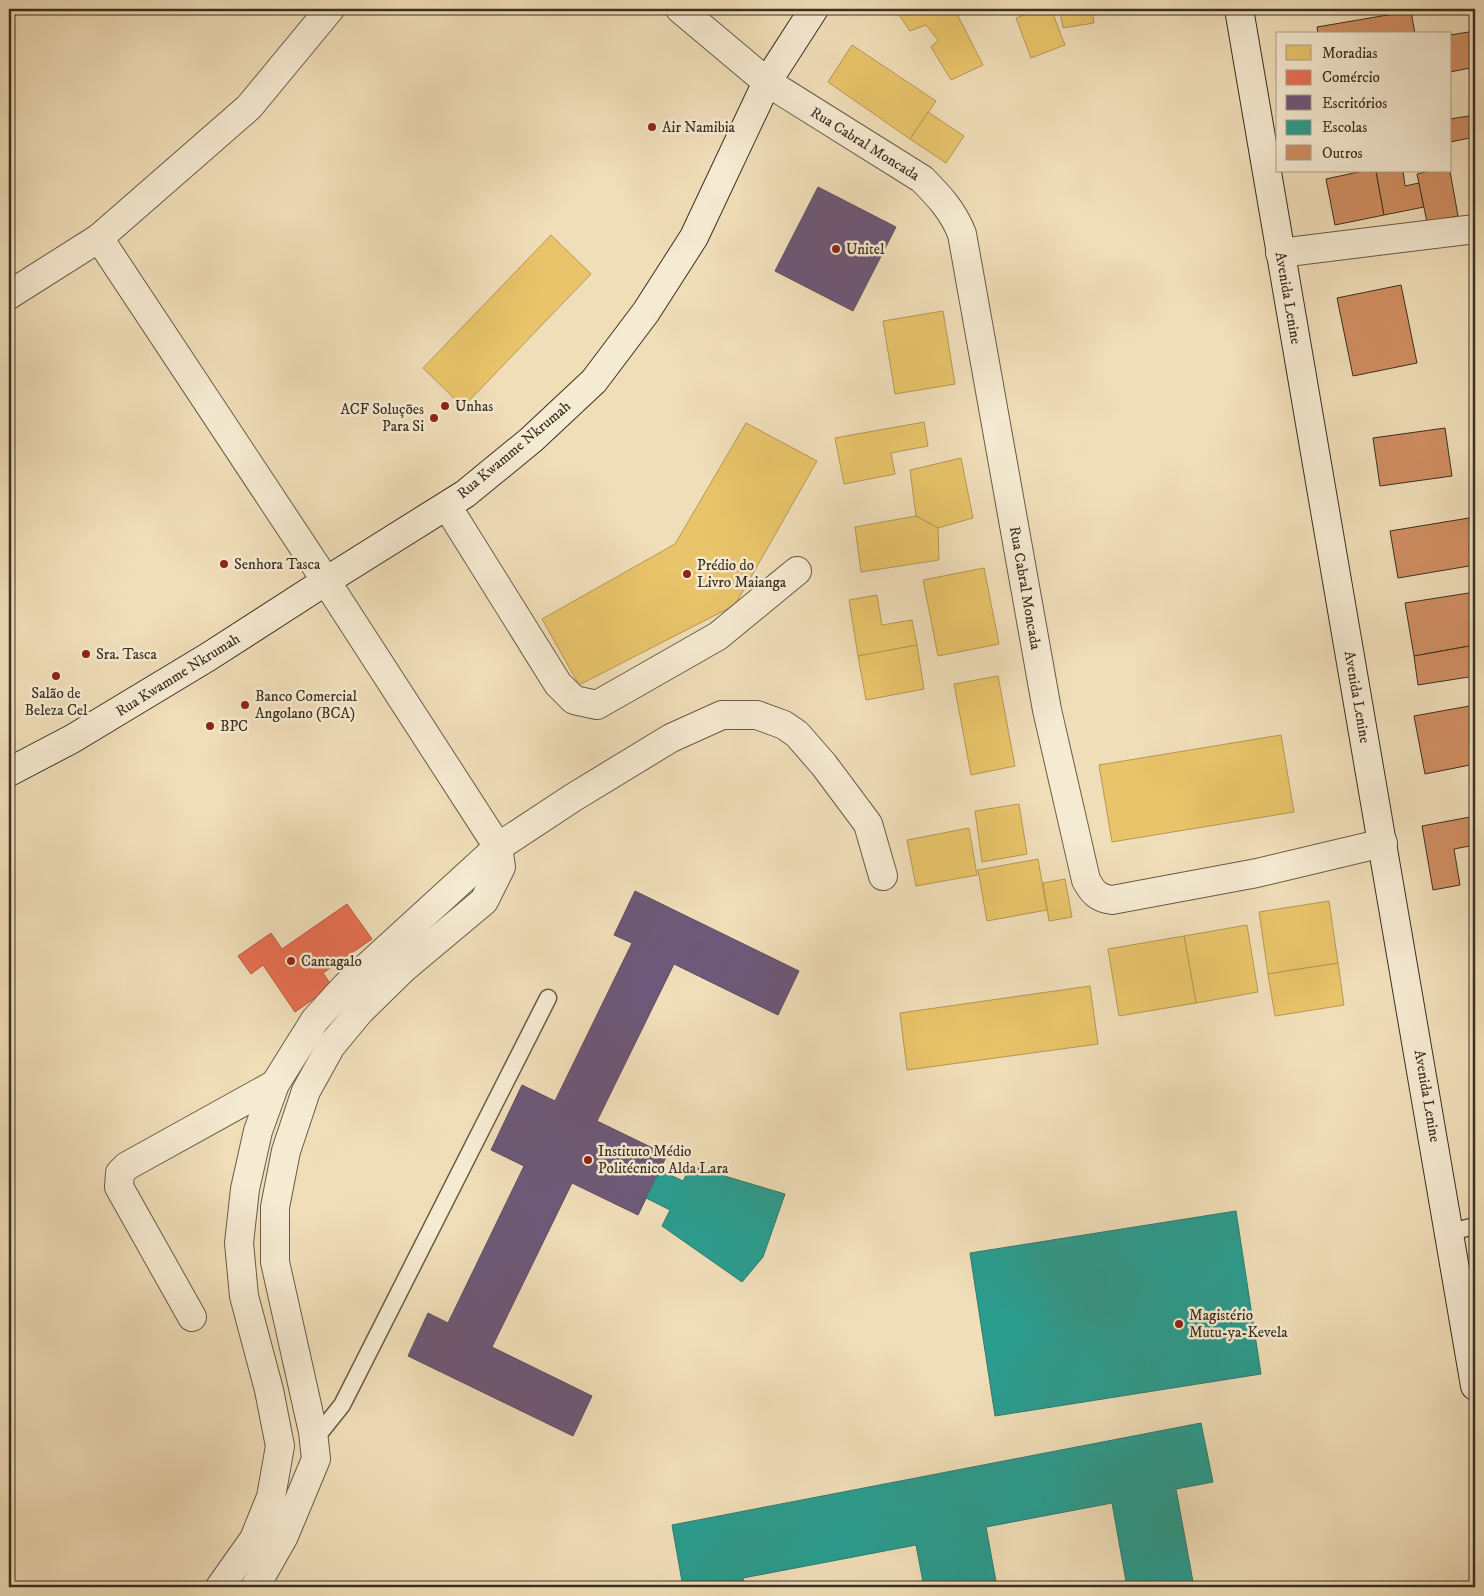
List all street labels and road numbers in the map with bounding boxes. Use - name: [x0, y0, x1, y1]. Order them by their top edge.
- street label: Rua Cabral Moncada: [807, 103, 924, 186]
- street label: Avenida Lenine: [1271, 250, 1305, 346]
- street label: Rua Kwamme Nkrumah: [453, 397, 575, 503]
- street label: Rua Cabral Moncada: [1005, 525, 1045, 652]
- street label: Rua Kwamme Nkrumah: [112, 629, 244, 721]
- street label: Avenida Lenine: [1340, 649, 1374, 745]
- street label: Avenida Lenine: [1410, 1048, 1444, 1144]

